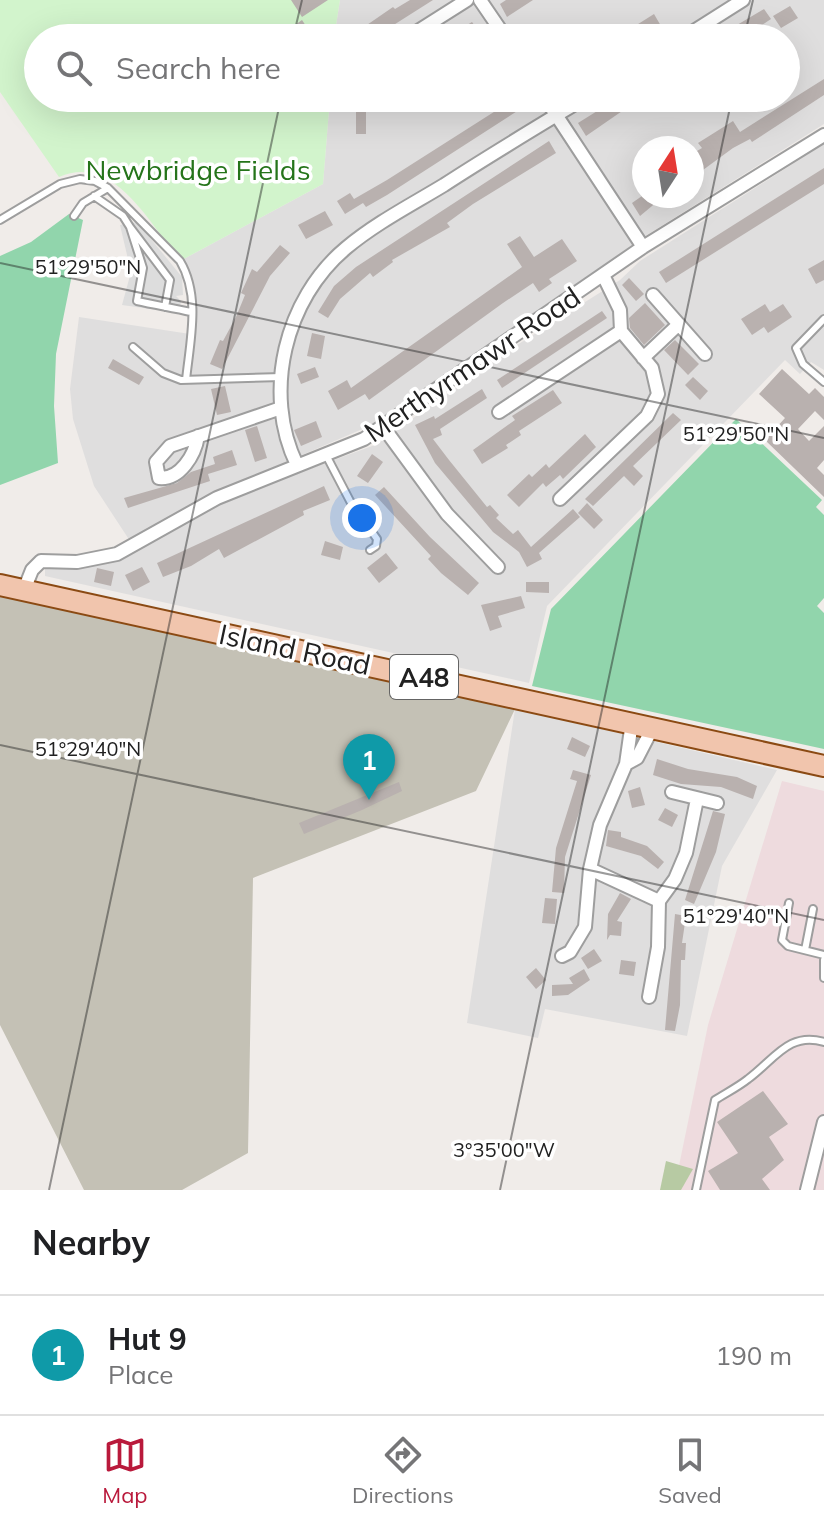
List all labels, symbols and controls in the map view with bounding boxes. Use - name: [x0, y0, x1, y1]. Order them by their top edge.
- search box: [24, 24, 800, 112]
- icon: search: [52, 46, 96, 90]
- text: Search here: [116, 49, 281, 87]
- north arrow: [632, 136, 704, 208]
- park label: Newbridge Fields: [85, 152, 311, 187]
- text: 51°29'50"N: [35, 254, 141, 279]
- street label: Merthyrmawr Road: [357, 279, 587, 449]
- text: 51°29'50"N: [683, 421, 789, 446]
- your location: [342, 498, 382, 538]
- street label: Island Road: [216, 616, 374, 682]
- road number: A48: [390, 655, 458, 699]
- pin: 1: [343, 734, 395, 800]
- text: 51°29'40"N: [35, 736, 141, 761]
- text: 51°29'40"N: [683, 903, 789, 928]
- text: 3°35'00"W: [453, 1137, 555, 1162]
- text: Nearby: [32, 1221, 150, 1264]
- text: Hut 9: [108, 1320, 187, 1358]
- text: 1: [50, 1339, 66, 1372]
- text: 190 m: [716, 1339, 792, 1372]
- text: Place: [108, 1358, 173, 1391]
- tab: Map: [102, 1433, 148, 1509]
- tab: Directions: [352, 1433, 454, 1509]
- tab: Saved: [658, 1433, 722, 1509]

